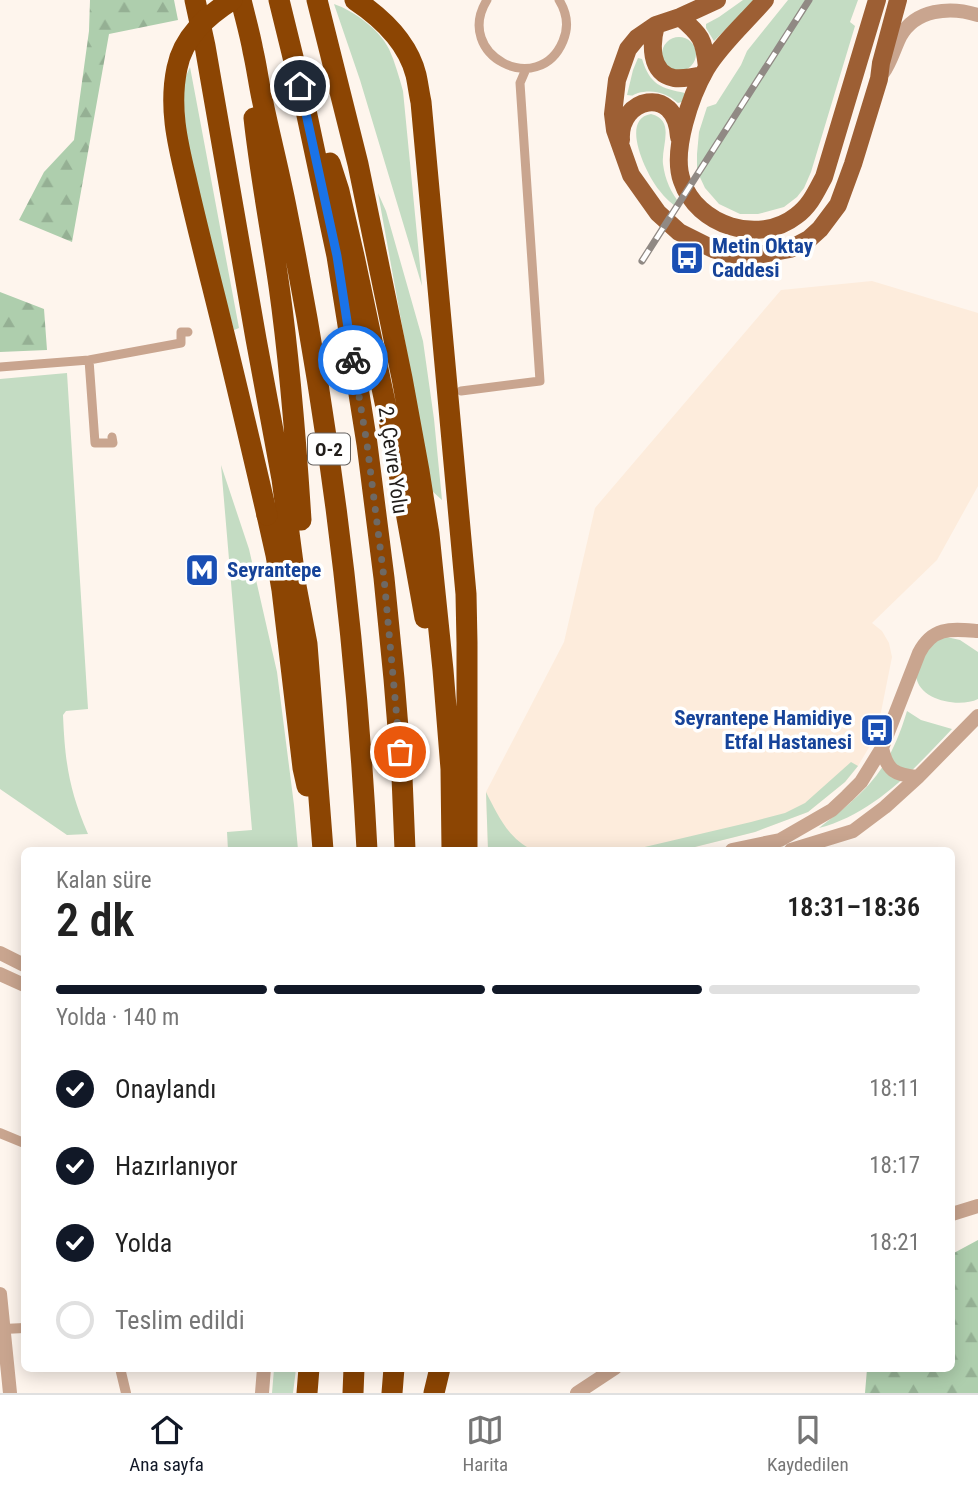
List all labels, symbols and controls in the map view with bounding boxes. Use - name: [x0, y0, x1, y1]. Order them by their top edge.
- pin: [270, 56, 330, 116]
- icon: home: [281, 67, 319, 105]
- place label: Metin Oktay Caddesi: [712, 234, 814, 282]
- bus stop icon: Metin Oktay Caddesi: [668, 239, 706, 277]
- courier: [318, 325, 388, 395]
- icon: bike: [334, 341, 372, 379]
- street label: 2. Çevre Yolu: [374, 405, 412, 515]
- road number: O-2: [308, 433, 350, 464]
- metro station icon: Seyrantepe: [183, 551, 221, 589]
- place label: Seyrantepe: [227, 558, 321, 582]
- place label: Seyrantepe Hamidiye Etfal Hastanesi: [674, 706, 852, 754]
- bus stop icon: Seyrantepe Hamidiye Etfal Hastanesi: [858, 711, 896, 749]
- pin: [370, 722, 430, 782]
- icon: bag: [381, 733, 419, 771]
- text: Kalan süre: [56, 867, 151, 894]
- text: 18:31–18:36: [787, 892, 920, 922]
- text: 2 dk: [56, 893, 134, 947]
- text: Yolda · 140 m: [56, 1004, 179, 1031]
- icon: check: [56, 1070, 94, 1108]
- text: Onaylandı: [115, 1074, 216, 1104]
- text: 18:11: [869, 1075, 920, 1102]
- icon: check: [56, 1147, 94, 1185]
- text: Hazırlanıyor: [115, 1151, 238, 1181]
- text: 18:17: [869, 1152, 920, 1179]
- icon: check: [56, 1224, 94, 1262]
- text: Yolda: [115, 1228, 172, 1258]
- text: 18:21: [869, 1229, 920, 1256]
- text: Teslim edildi: [115, 1305, 245, 1335]
- tab: Ana sayfa: [129, 1411, 204, 1476]
- tab: Harita: [462, 1411, 508, 1476]
- tab: Kaydedilen: [767, 1411, 849, 1476]

